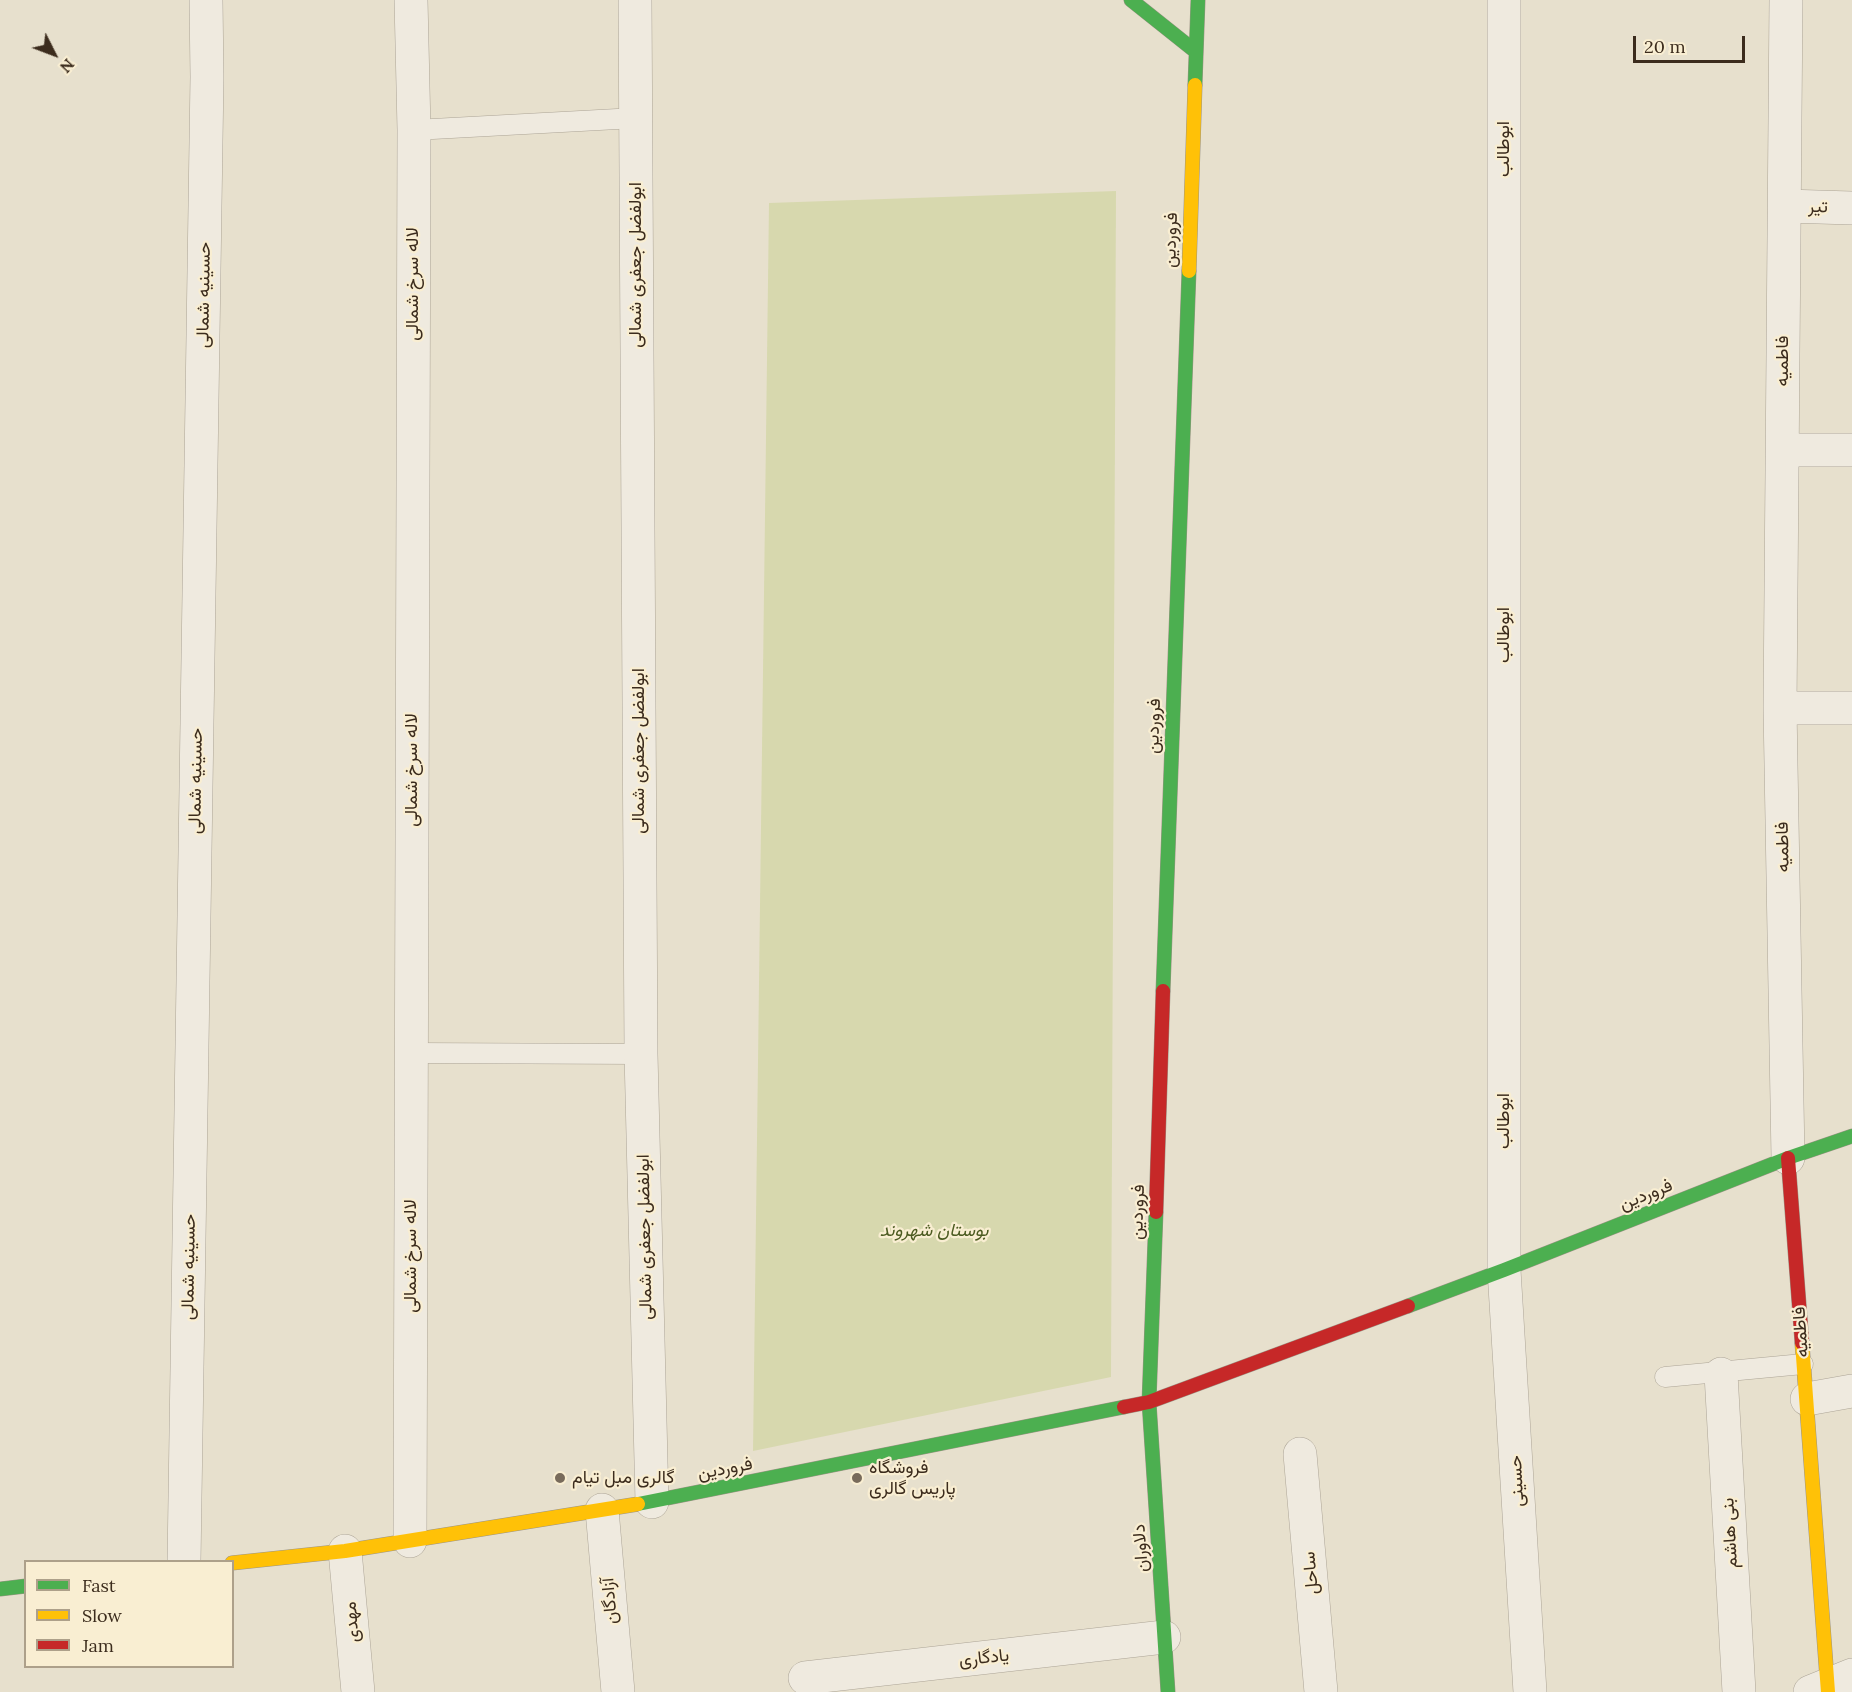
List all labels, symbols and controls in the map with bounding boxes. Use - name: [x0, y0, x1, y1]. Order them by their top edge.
- north arrow: [24, 24, 84, 84]
- scale bar: [1636, 24, 1748, 62]
- text: 20 m: [1644, 35, 1686, 58]
- text: N: [56, 55, 79, 77]
- street label: ابوطالب: [1493, 121, 1515, 177]
- street label: ابولفضل جعفری شمالی: [625, 182, 647, 348]
- street label: تیر: [1808, 196, 1828, 218]
- street label: فروردین: [1159, 212, 1183, 268]
- street label: لاله سرخ شمالی: [402, 227, 424, 341]
- street label: حسینیه شمالی: [192, 242, 216, 348]
- street label: فاطمیه: [1772, 336, 1794, 386]
- street label: ابوطالب: [1493, 607, 1515, 663]
- street label: ابولفضل جعفری شمالی: [628, 668, 650, 834]
- street label: فروردین: [1142, 698, 1166, 754]
- street label: لاله سرخ شمالی: [401, 713, 423, 827]
- street label: حسینیه شمالی: [184, 728, 208, 834]
- street label: فاطمیه: [1772, 821, 1794, 873]
- street label: ابوطالب: [1493, 1093, 1515, 1149]
- street label: ابولفضل جعفری شمالی: [633, 1154, 657, 1320]
- street label: فروردین: [1616, 1175, 1676, 1215]
- street label: فروردین: [1126, 1184, 1150, 1240]
- street label: لاله سرخ شمالی: [400, 1199, 422, 1313]
- street label: حسینیه شمالی: [177, 1214, 201, 1320]
- park label: بوستان شهروند: [880, 1220, 988, 1242]
- street label: فاطمیه: [1788, 1306, 1814, 1358]
- street label: فروردین: [696, 1453, 754, 1485]
- street label: حسینی: [1505, 1455, 1529, 1507]
- place label: فروشگاه پاریس گالری: [869, 1457, 956, 1500]
- place label: گالری مبل تیام: [572, 1467, 674, 1489]
- marker: گالری مبل تیام: [553, 1471, 567, 1485]
- marker: فروشگاه پاریس گالری: [850, 1471, 864, 1485]
- street label: بنی هاشم: [1717, 1497, 1743, 1569]
- street label: دلاوران: [1129, 1523, 1153, 1573]
- street label: ساحل: [1298, 1551, 1324, 1595]
- legend: [24, 1560, 234, 1668]
- text: Fast: [82, 1574, 116, 1597]
- street label: آزادگان: [597, 1577, 623, 1625]
- street label: مهدی: [339, 1601, 365, 1643]
- text: Slow: [82, 1604, 122, 1627]
- text: Jam: [82, 1634, 114, 1657]
- street label: یادگاری: [958, 1645, 1010, 1671]

